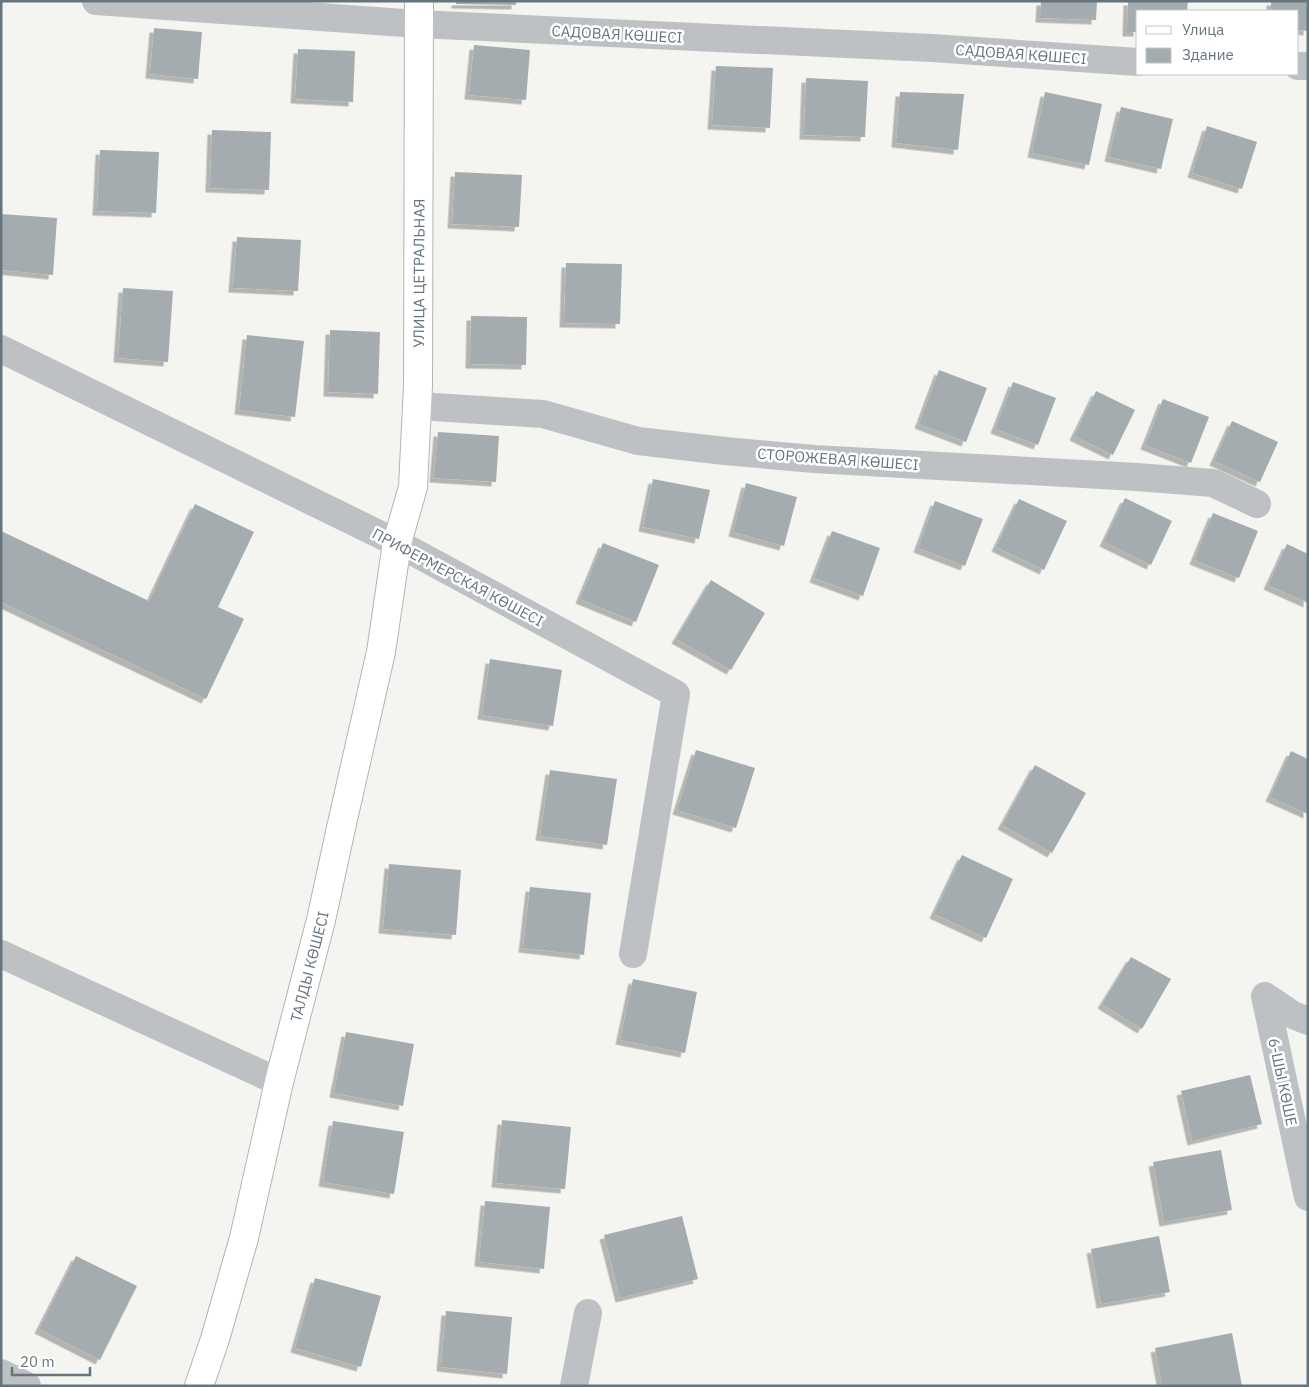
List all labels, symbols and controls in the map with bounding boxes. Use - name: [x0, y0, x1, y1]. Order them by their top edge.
- legend: [1136, 10, 1299, 75]
- text: Улица: [1182, 20, 1224, 39]
- street label: САДОВАЯ КӨШЕСІ: [551, 21, 683, 47]
- street label: САДОВАЯ КӨШЕСІ: [955, 40, 1087, 68]
- text: Здание: [1182, 45, 1234, 64]
- street label: УЛИЦА ЦЕТРАЛЬНАЯ: [409, 198, 428, 348]
- street label: СТОРОЖЕВАЯ КӨШЕСІ: [757, 444, 919, 474]
- street label: ПРИФЕРМЕРСКАЯ КӨШЕСІ: [369, 524, 547, 630]
- street label: ТАЛДЫ КӨШЕСІ: [285, 909, 332, 1024]
- street label: 6-ШЫ КӨШЕ: [1264, 1036, 1302, 1128]
- scale bar: [12, 1344, 90, 1376]
- text: 20 m: [20, 1352, 55, 1371]

